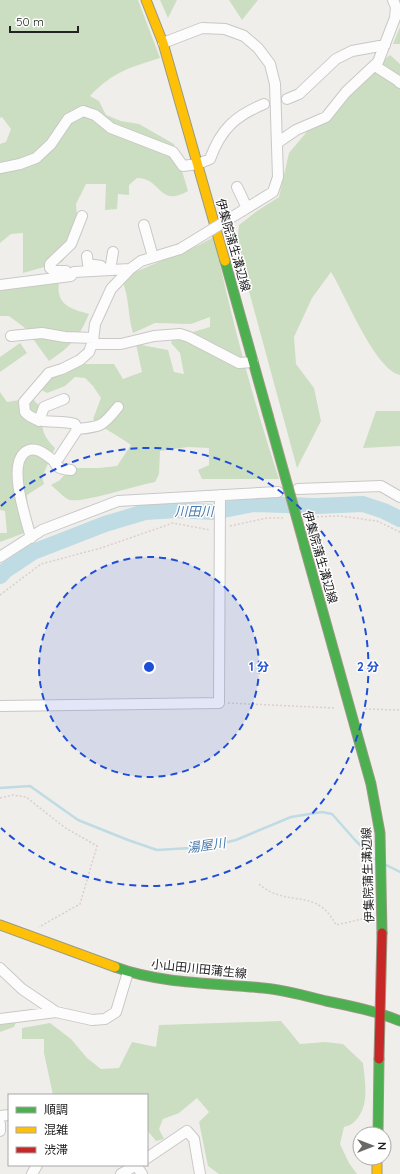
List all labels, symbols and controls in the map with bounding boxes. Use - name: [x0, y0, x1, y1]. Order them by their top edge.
- scale bar: [10, 8, 78, 34]
- text: 50 m: [16, 14, 44, 29]
- street label: 伊集院蒲生溝辺線: [213, 197, 254, 293]
- water label: 川田川: [174, 503, 215, 519]
- street label: 伊集院蒲生溝辺線: [300, 509, 341, 605]
- text: 1 分: [249, 659, 269, 674]
- text: 2 分: [357, 659, 379, 674]
- centre of rings: [142, 660, 156, 674]
- street label: 伊集院蒲生溝辺線: [358, 827, 377, 923]
- water label: 湯屋川: [186, 834, 228, 856]
- street label: 小山田川田蒲生線: [151, 956, 248, 981]
- legend: [8, 1094, 148, 1166]
- text: 順調: [44, 1102, 68, 1117]
- text: 混雑: [44, 1122, 68, 1137]
- north arrow: [352, 1126, 392, 1166]
- text: 渋滞: [44, 1142, 68, 1157]
- text: N: [375, 1142, 389, 1150]

